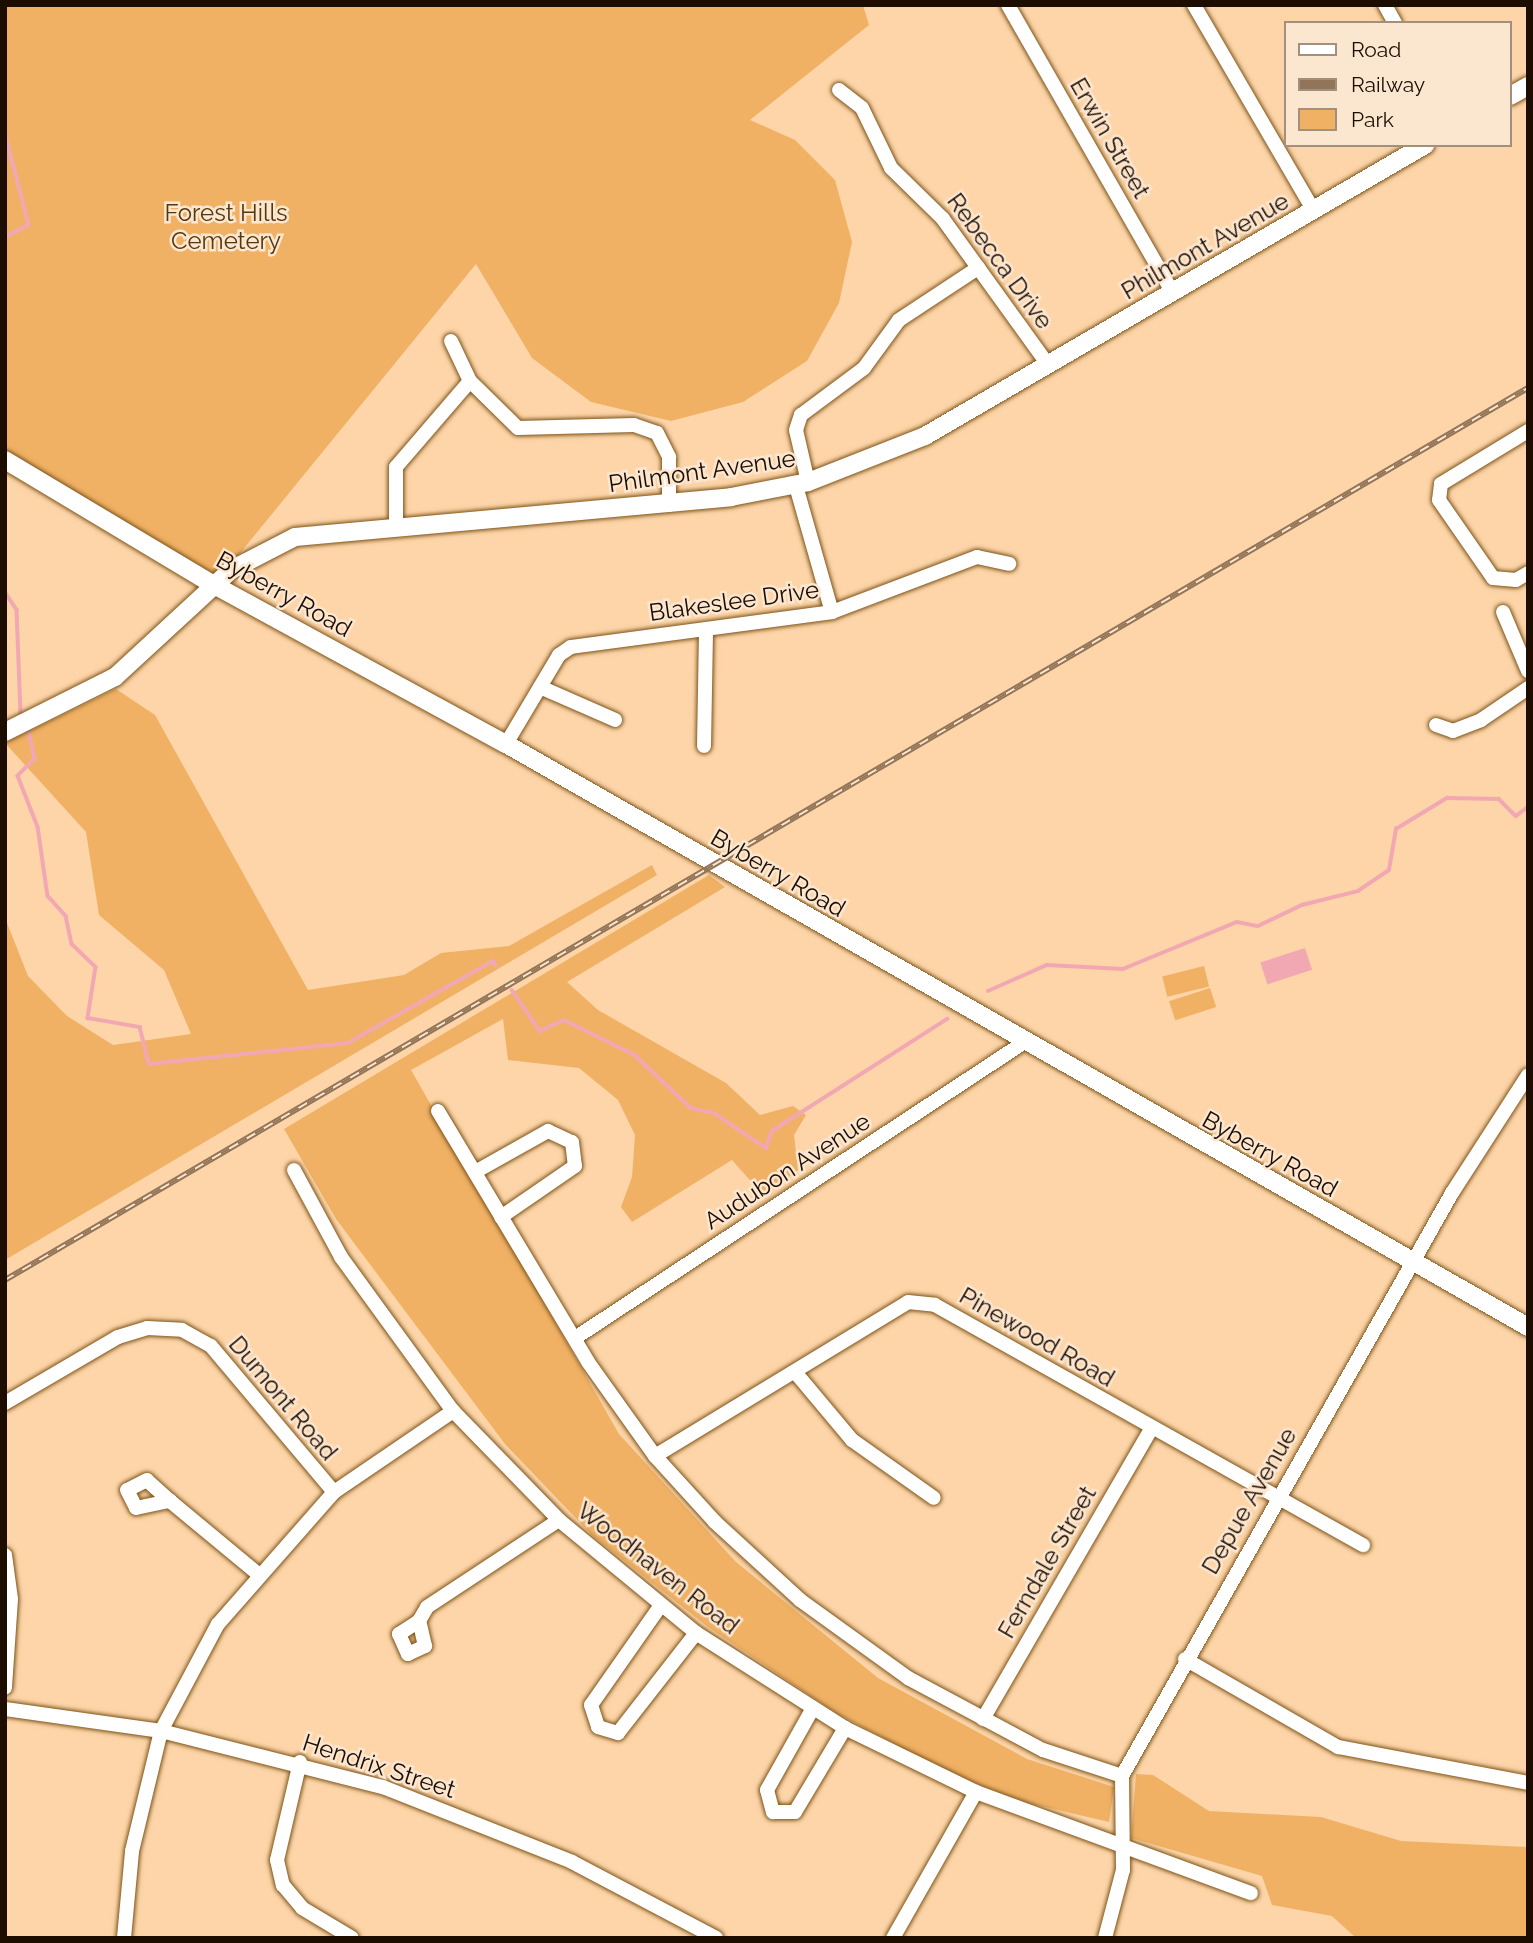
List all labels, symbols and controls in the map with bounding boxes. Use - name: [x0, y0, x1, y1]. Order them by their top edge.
- legend: [1284, 21, 1512, 147]
- text: Road: [1351, 37, 1401, 62]
- text: Railway: [1351, 72, 1425, 97]
- street label: Erwin Street: [1064, 73, 1156, 203]
- text: Park: [1351, 107, 1394, 132]
- street label: Philmont Avenue: [1116, 186, 1294, 306]
- street label: Rebecca Drive: [941, 187, 1059, 335]
- park label: Forest Hills Cemetery: [164, 199, 288, 255]
- street label: Philmont Avenue: [606, 444, 798, 498]
- street label: Byberry Road: [211, 545, 357, 643]
- street label: Blakeslee Drive: [647, 575, 821, 627]
- street label: Byberry Road: [705, 823, 851, 923]
- street label: Byberry Road: [1197, 1105, 1343, 1203]
- street label: Audubon Avenue: [698, 1106, 876, 1236]
- street label: Pinewood Road: [954, 1281, 1120, 1393]
- street label: Dumont Road: [223, 1330, 343, 1466]
- street label: Depue Avenue: [1195, 1422, 1303, 1580]
- street label: Ferndale Street: [992, 1481, 1102, 1643]
- street label: Woodhaven Road: [571, 1496, 745, 1640]
- street label: Hendrix Street: [299, 1728, 459, 1804]

